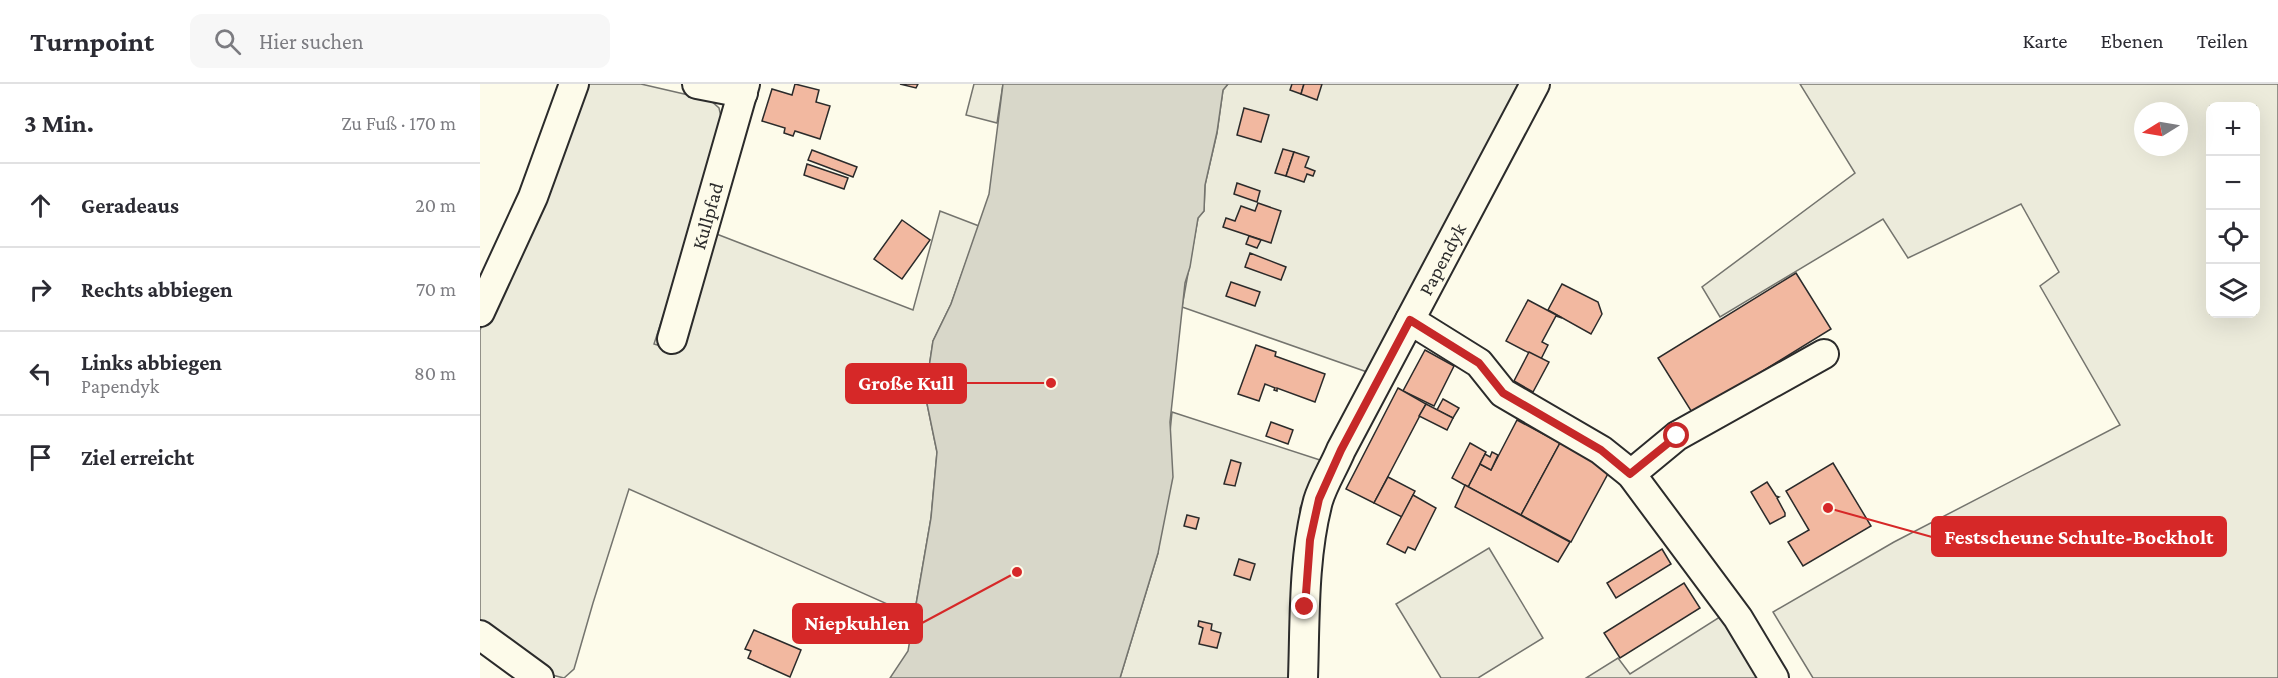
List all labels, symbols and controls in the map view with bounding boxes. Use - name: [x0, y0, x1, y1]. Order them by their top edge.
- search box: [190, 14, 610, 68]
- icon: search: [211, 25, 244, 58]
- text: Turnpoint: [30, 26, 154, 57]
- text: Hier suchen: [259, 29, 364, 54]
- text: Karte: [2022, 29, 2068, 53]
- text: Ebenen: [2101, 29, 2164, 53]
- text: Teilen: [2197, 29, 2248, 53]
- north arrow: [2134, 102, 2188, 156]
- map controls: [2206, 102, 2260, 318]
- button: +: [2206, 102, 2260, 156]
- text: 3 Min.: [24, 109, 94, 138]
- text: Zu Fuß · 170 m: [341, 112, 456, 134]
- button: −: [2206, 156, 2260, 210]
- street label: Kullpfad: [687, 180, 727, 252]
- icon: ahead: [24, 189, 57, 222]
- text: Geradeaus: [81, 193, 179, 218]
- text: 20 m: [415, 194, 456, 216]
- button: locate: [2206, 210, 2260, 264]
- street label: Papendyk: [1414, 219, 1470, 299]
- button: layers: [2206, 264, 2260, 318]
- icon: right: [24, 273, 57, 306]
- text: Rechts abbiegen: [81, 277, 233, 302]
- text: 70 m: [416, 278, 456, 300]
- text: Links abbiegen: [81, 350, 222, 375]
- icon: left: [24, 357, 57, 390]
- text: 80 m: [414, 362, 456, 384]
- callout: Große Kull: [846, 364, 966, 403]
- text: Große Kull: [858, 371, 954, 395]
- text: Papendyk: [81, 375, 159, 397]
- route start: [1663, 422, 1689, 448]
- icon: arrive: [24, 441, 57, 474]
- text: Ziel erreicht: [81, 445, 194, 470]
- callout: Festscheune Schulte-Bockholt: [1932, 517, 2226, 556]
- text: Festscheune Schulte-Bockholt: [1944, 525, 2214, 549]
- route end: [1291, 593, 1317, 619]
- callout: Niepkuhlen: [793, 604, 922, 643]
- text: Niepkuhlen: [805, 611, 909, 635]

